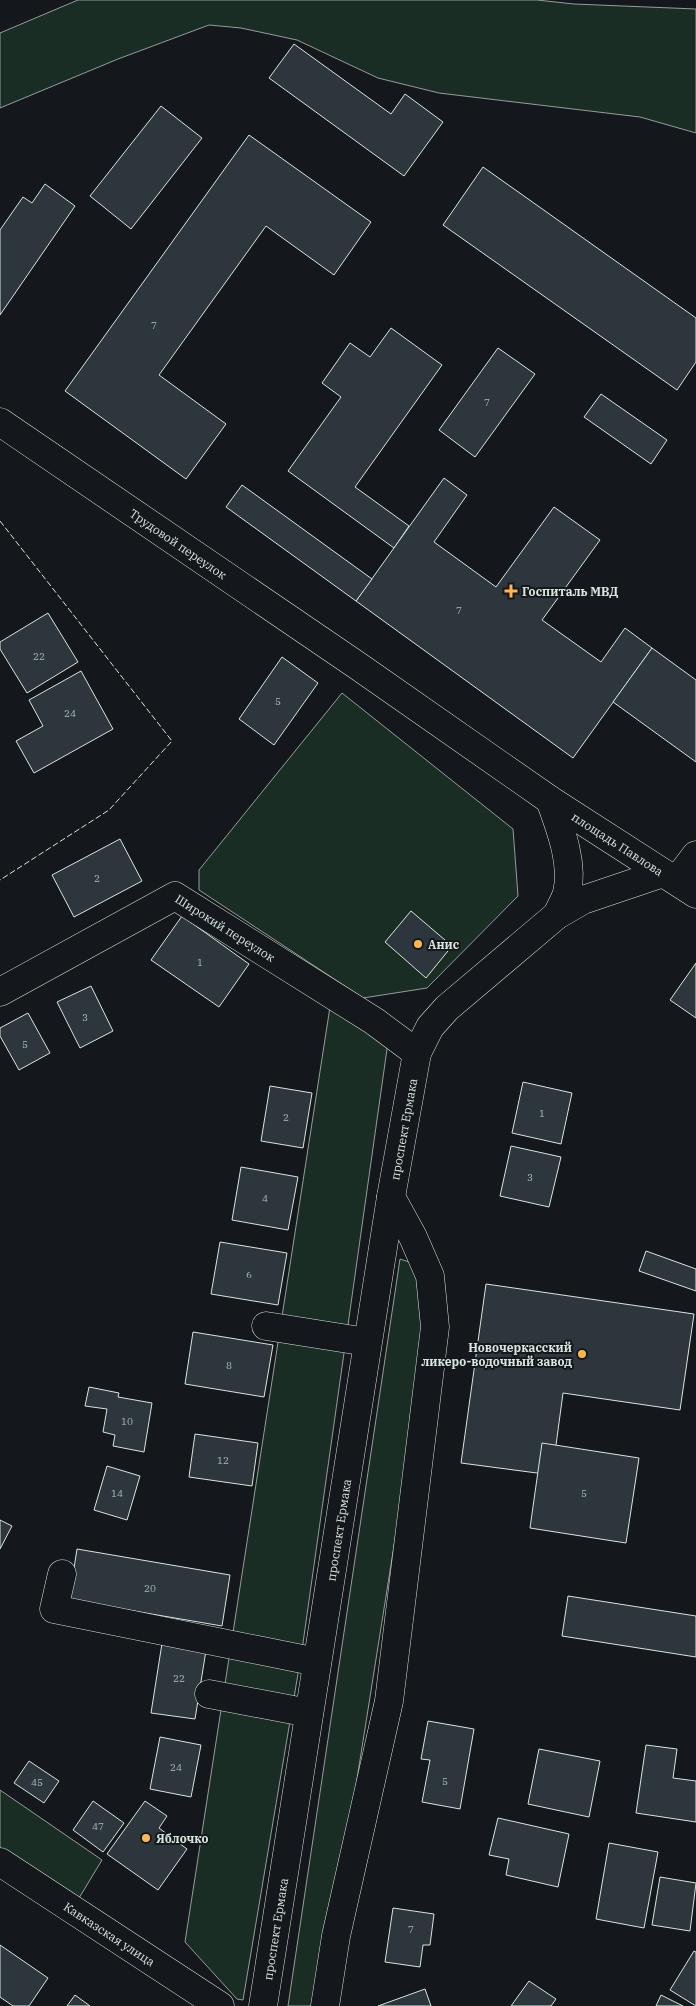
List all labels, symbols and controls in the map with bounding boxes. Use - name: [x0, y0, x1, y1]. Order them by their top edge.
- house number: 7: [151, 319, 157, 332]
- house number: 7: [484, 396, 490, 409]
- street label: Трудовой переулок: [127, 505, 230, 582]
- marker: Госпиталь МВД: [504, 584, 518, 598]
- place label: Госпиталь МВД: [522, 584, 618, 599]
- house number: 7: [456, 604, 462, 617]
- house number: 22: [33, 650, 45, 663]
- house number: 5: [275, 695, 281, 708]
- house number: 24: [64, 707, 76, 720]
- street label: площадь Павлова: [569, 809, 667, 879]
- house number: 2: [94, 872, 100, 885]
- street label: Широкий переулок: [173, 891, 278, 965]
- place label: Анис: [428, 937, 460, 952]
- marker: Анис: [412, 938, 424, 950]
- house number: 1: [197, 956, 203, 969]
- house number: 3: [82, 1011, 88, 1024]
- house number: 5: [22, 1038, 28, 1051]
- street label: проспект Ермака: [387, 1077, 420, 1181]
- house number: 1: [539, 1107, 545, 1120]
- house number: 2: [283, 1111, 289, 1124]
- house number: 3: [527, 1171, 533, 1184]
- house number: 4: [262, 1192, 268, 1205]
- house number: 6: [246, 1268, 252, 1281]
- place label: Новочеркасский ликеро-водочный завод: [421, 1340, 572, 1369]
- marker: Новочеркасский ликеро-водочный завод: [576, 1348, 588, 1360]
- house number: 8: [226, 1359, 232, 1372]
- house number: 10: [121, 1415, 133, 1428]
- house number: 12: [217, 1454, 229, 1467]
- street label: проспект Ермака: [323, 1477, 354, 1582]
- house number: 14: [111, 1487, 123, 1500]
- house number: 5: [581, 1487, 587, 1500]
- house number: 20: [144, 1582, 156, 1595]
- house number: 22: [173, 1672, 185, 1685]
- house number: 24: [170, 1761, 182, 1774]
- house number: 5: [442, 1775, 448, 1788]
- house number: 45: [31, 1776, 43, 1789]
- house number: 47: [92, 1820, 104, 1833]
- place label: Яблочко: [156, 1831, 209, 1846]
- marker: Яблочко: [140, 1832, 152, 1844]
- street label: проспект Ермака: [260, 1876, 291, 1981]
- street label: Кавказская улица: [61, 1898, 158, 1969]
- house number: 7: [408, 1923, 414, 1936]

